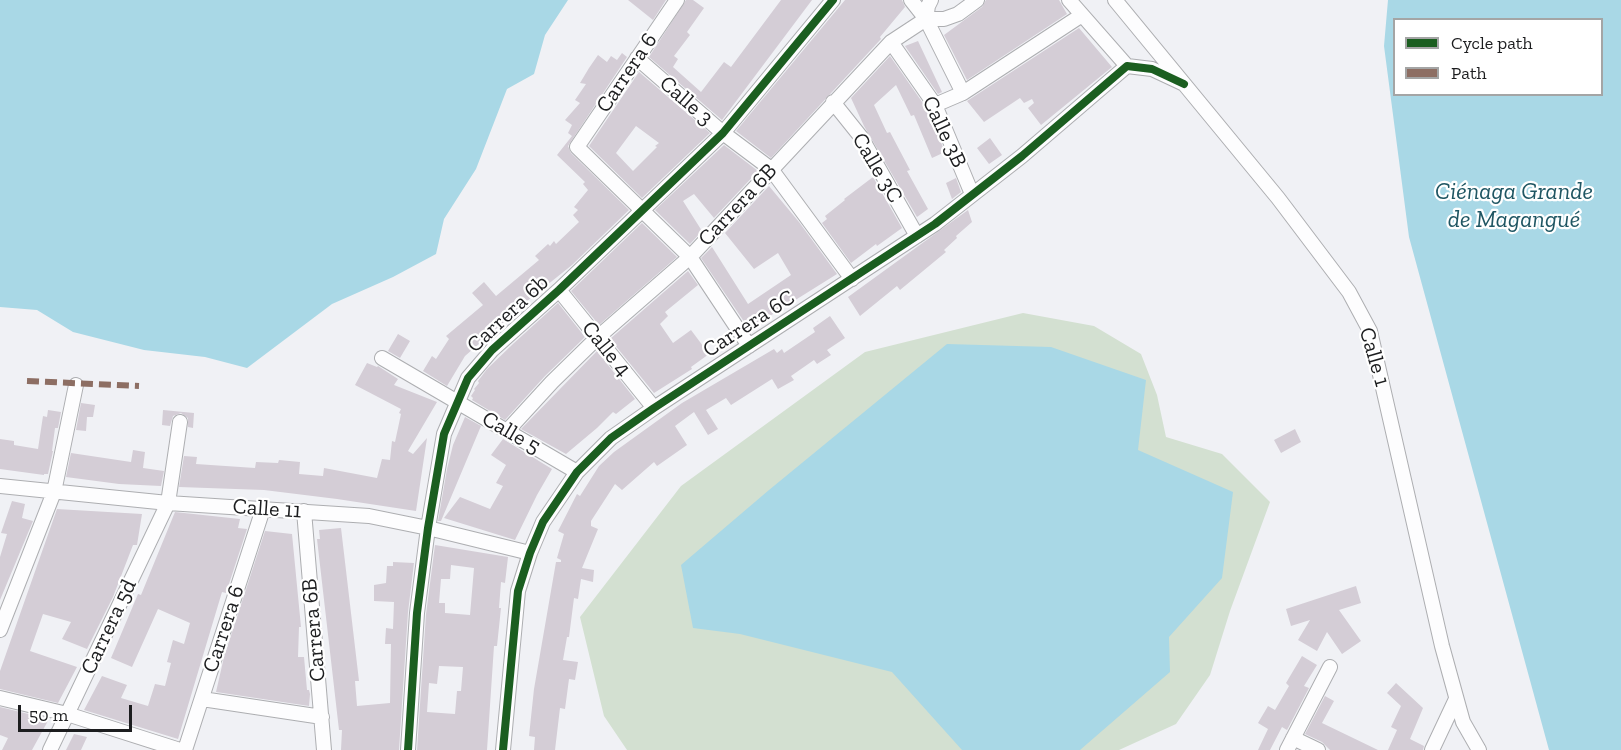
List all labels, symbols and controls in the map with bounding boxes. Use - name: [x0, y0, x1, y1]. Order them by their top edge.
- legend: [1393, 18, 1603, 96]
- street label: Carrera 6: [591, 28, 663, 118]
- text: Cycle path: [1451, 32, 1533, 54]
- text: Path: [1451, 62, 1487, 84]
- street label: Calle 3: [654, 70, 718, 132]
- street label: Calle 3B: [916, 92, 972, 172]
- street label: Calle 3C: [846, 128, 908, 208]
- street label: Carrera 6B: [693, 158, 783, 252]
- water label: Ciénaga Grande de Magangué: [1435, 178, 1593, 234]
- street label: Carrera 6b: [462, 270, 554, 358]
- street label: Carrera 6C: [698, 284, 800, 364]
- street label: Calle 4: [576, 316, 636, 382]
- street label: Calle 1: [1353, 324, 1395, 390]
- street label: Calle 5: [477, 406, 545, 460]
- street label: Calle 11: [232, 493, 302, 525]
- street label: Carrera 5d: [76, 575, 142, 679]
- street label: Carrera 6B: [296, 577, 332, 683]
- street label: Carrera 6: [198, 582, 250, 676]
- scale bar: [21, 693, 135, 731]
- text: 50 m: [29, 704, 68, 726]

